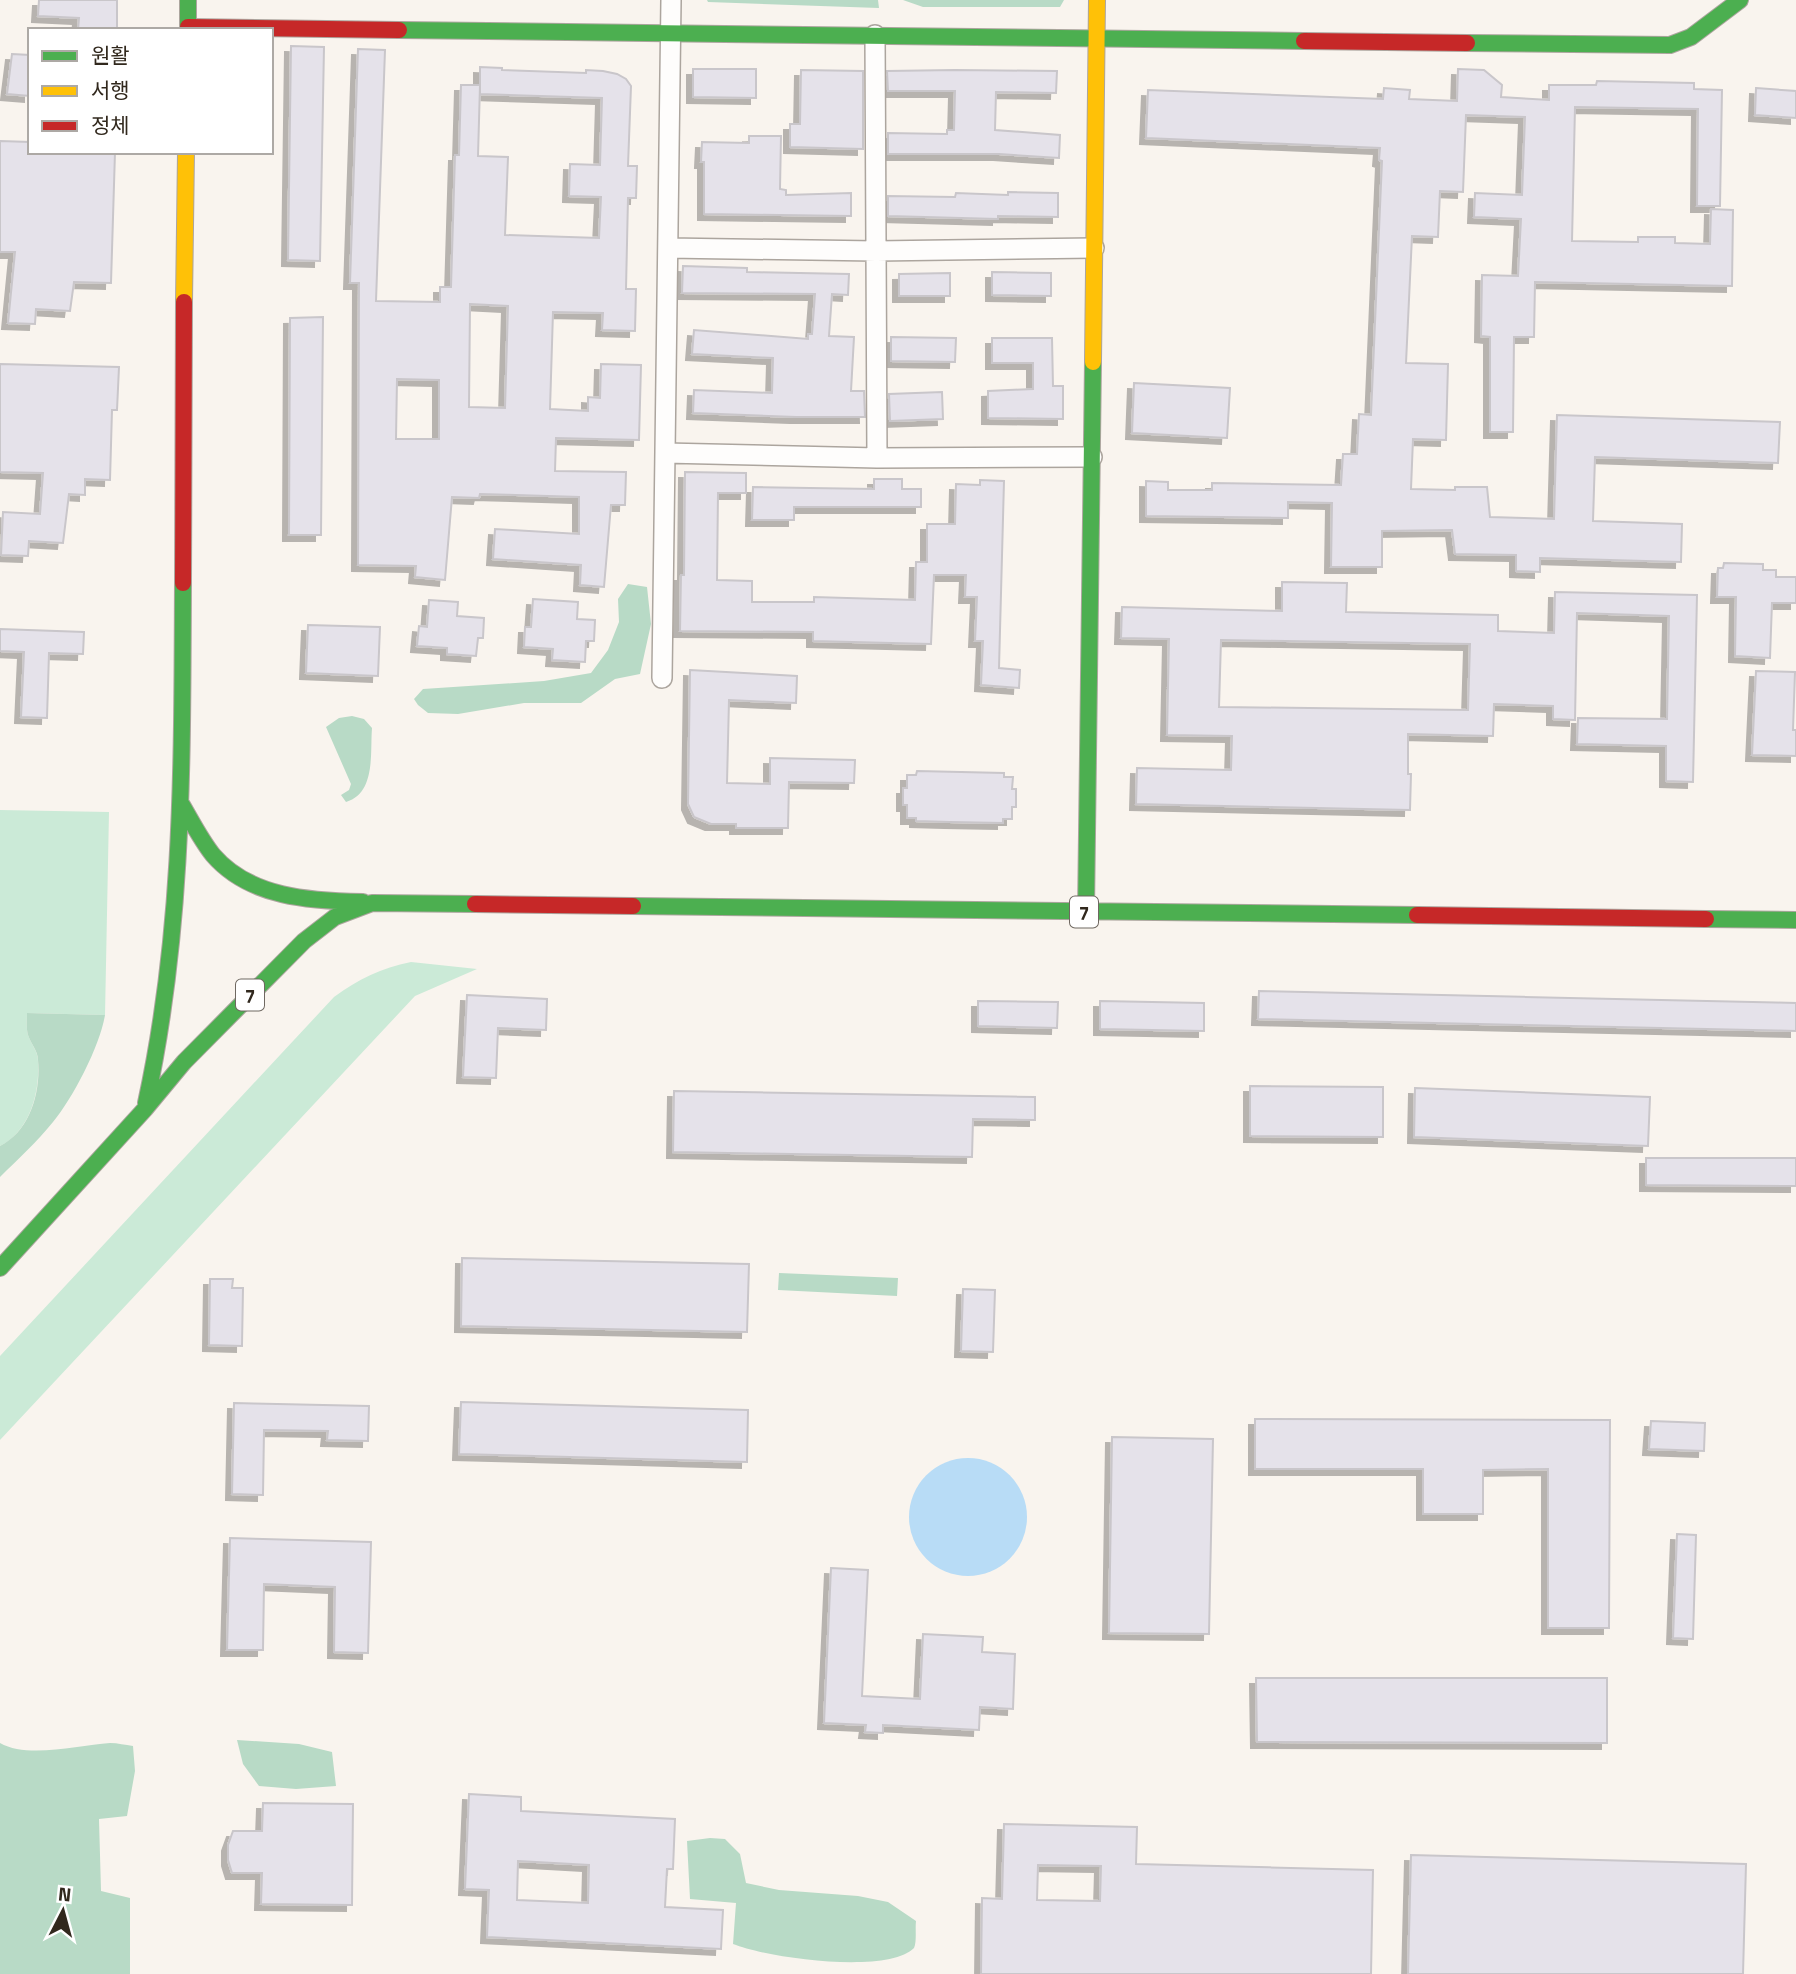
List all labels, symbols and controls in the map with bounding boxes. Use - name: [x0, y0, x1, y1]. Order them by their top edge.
- legend: [28, 28, 273, 154]
- text: 원활: [91, 39, 130, 71]
- text: 서행: [91, 74, 130, 106]
- text: 정체: [91, 109, 130, 141]
- road number: 7: [1070, 896, 1098, 928]
- road number: 7: [236, 979, 264, 1010]
- north arrow: [28, 1876, 98, 1946]
- text: N: [57, 1878, 73, 1909]

